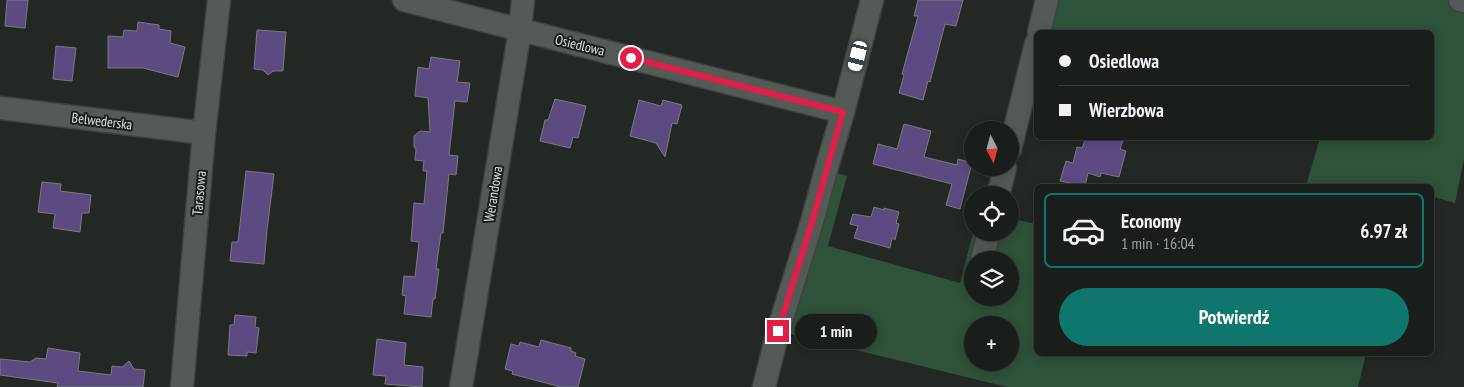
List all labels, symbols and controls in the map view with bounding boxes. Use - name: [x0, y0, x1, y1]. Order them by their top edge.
- street label: Osiedlowa: [553, 30, 607, 60]
- car: [847, 40, 868, 72]
- route start: [620, 47, 642, 69]
- text: Osiedlowa: [1089, 49, 1159, 73]
- text: Wierzbowa: [1089, 98, 1164, 122]
- street label: Belwederska: [71, 108, 133, 134]
- north arrow: [964, 121, 1019, 176]
- map controls: [964, 121, 1019, 371]
- street label: Werandowa: [480, 165, 506, 223]
- street label: Tarasowa: [188, 170, 210, 216]
- button: locate: [964, 186, 1019, 241]
- icon: car: [1061, 208, 1106, 253]
- text: Economy: [1121, 209, 1181, 233]
- text: 6.97 zł: [1360, 219, 1407, 243]
- text: 1 min · 16:04: [1121, 233, 1195, 253]
- button: layers: [964, 251, 1019, 306]
- button: Potwierdź: [1059, 288, 1409, 346]
- callout: 1 min: [796, 314, 878, 348]
- button: +: [964, 316, 1019, 371]
- route end: [767, 320, 789, 342]
- text: 1 min: [820, 321, 852, 341]

